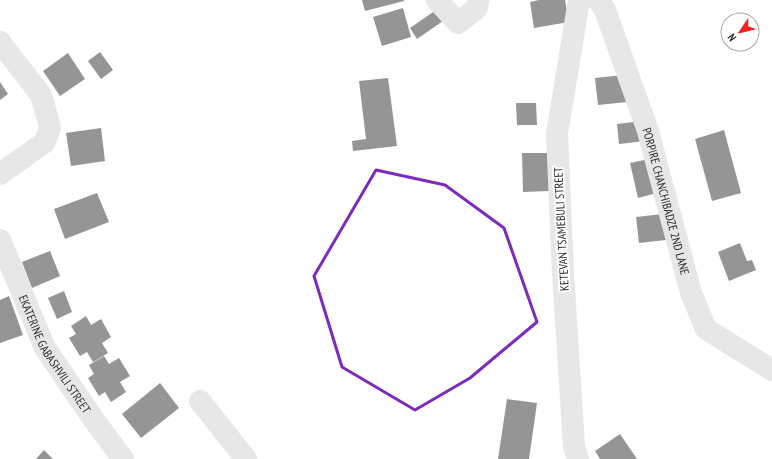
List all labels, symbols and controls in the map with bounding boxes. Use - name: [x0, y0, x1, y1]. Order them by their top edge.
- north arrow: [720, 12, 760, 52]
- text: N: [724, 31, 739, 44]
- street label: PORPIRE CHANCHIBADZE 2ND LANE: [640, 125, 693, 276]
- street label: KETEVAN TSAMEBULI STREET: [550, 166, 572, 291]
- street label: EKATERINE GABASHVILI STREET: [16, 292, 95, 417]

